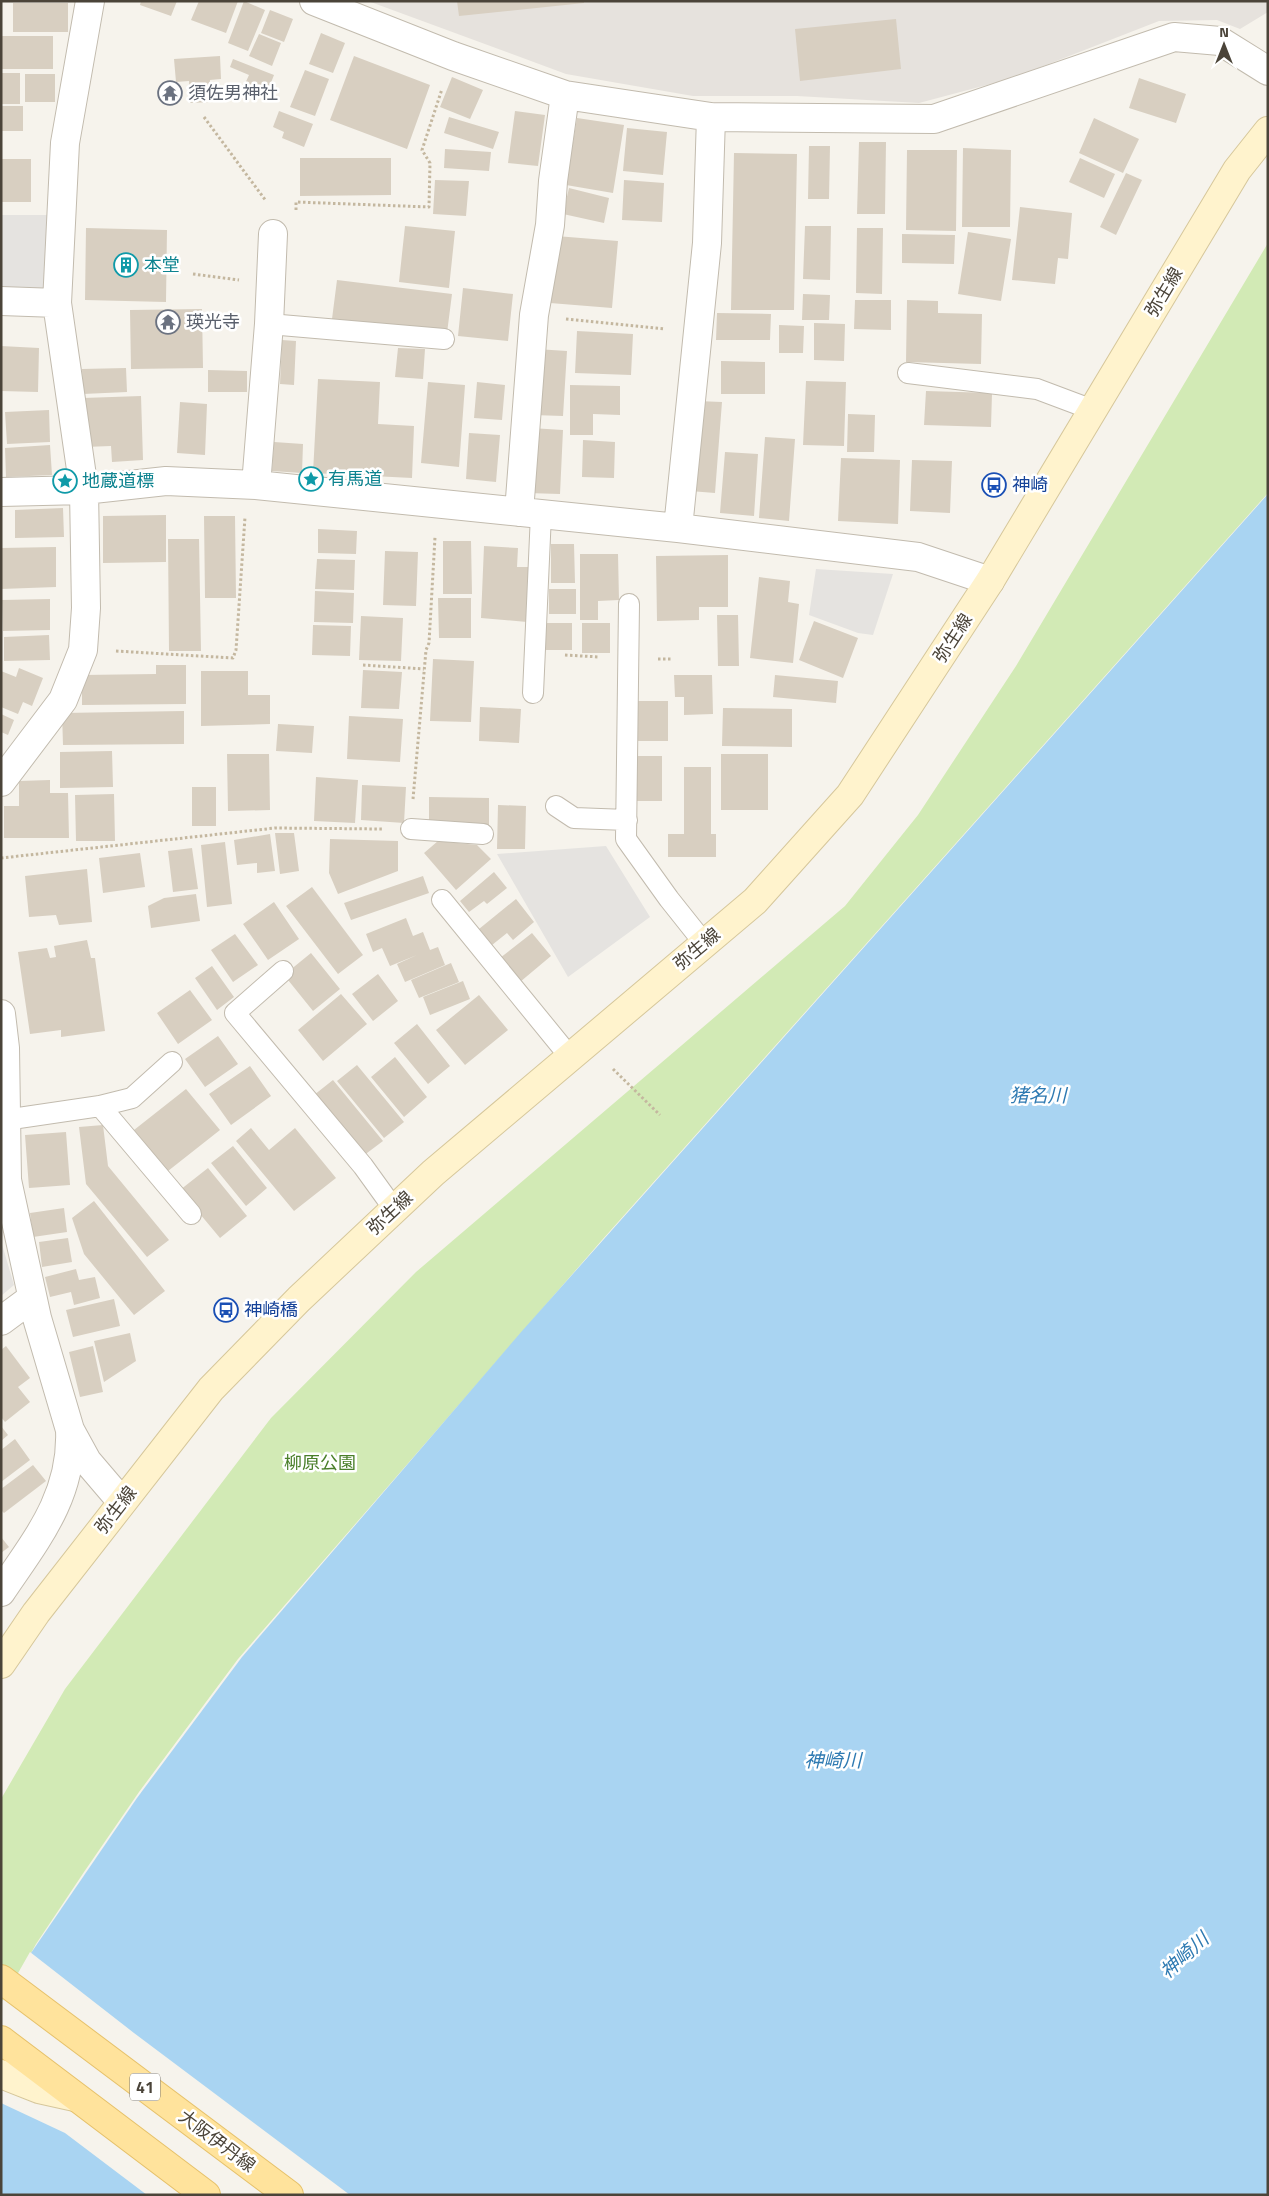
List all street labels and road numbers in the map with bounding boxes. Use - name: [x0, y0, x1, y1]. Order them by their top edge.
- street label: 弥生線: [1138, 262, 1189, 322]
- street label: 弥生線: [927, 608, 979, 668]
- street label: 弥生線: [667, 921, 726, 976]
- street label: 弥生線: [361, 1184, 419, 1241]
- street label: 弥生線: [88, 1480, 143, 1539]
- road number: 41: [130, 2074, 160, 2100]
- street label: 大阪伊丹線: [173, 2103, 261, 2178]

